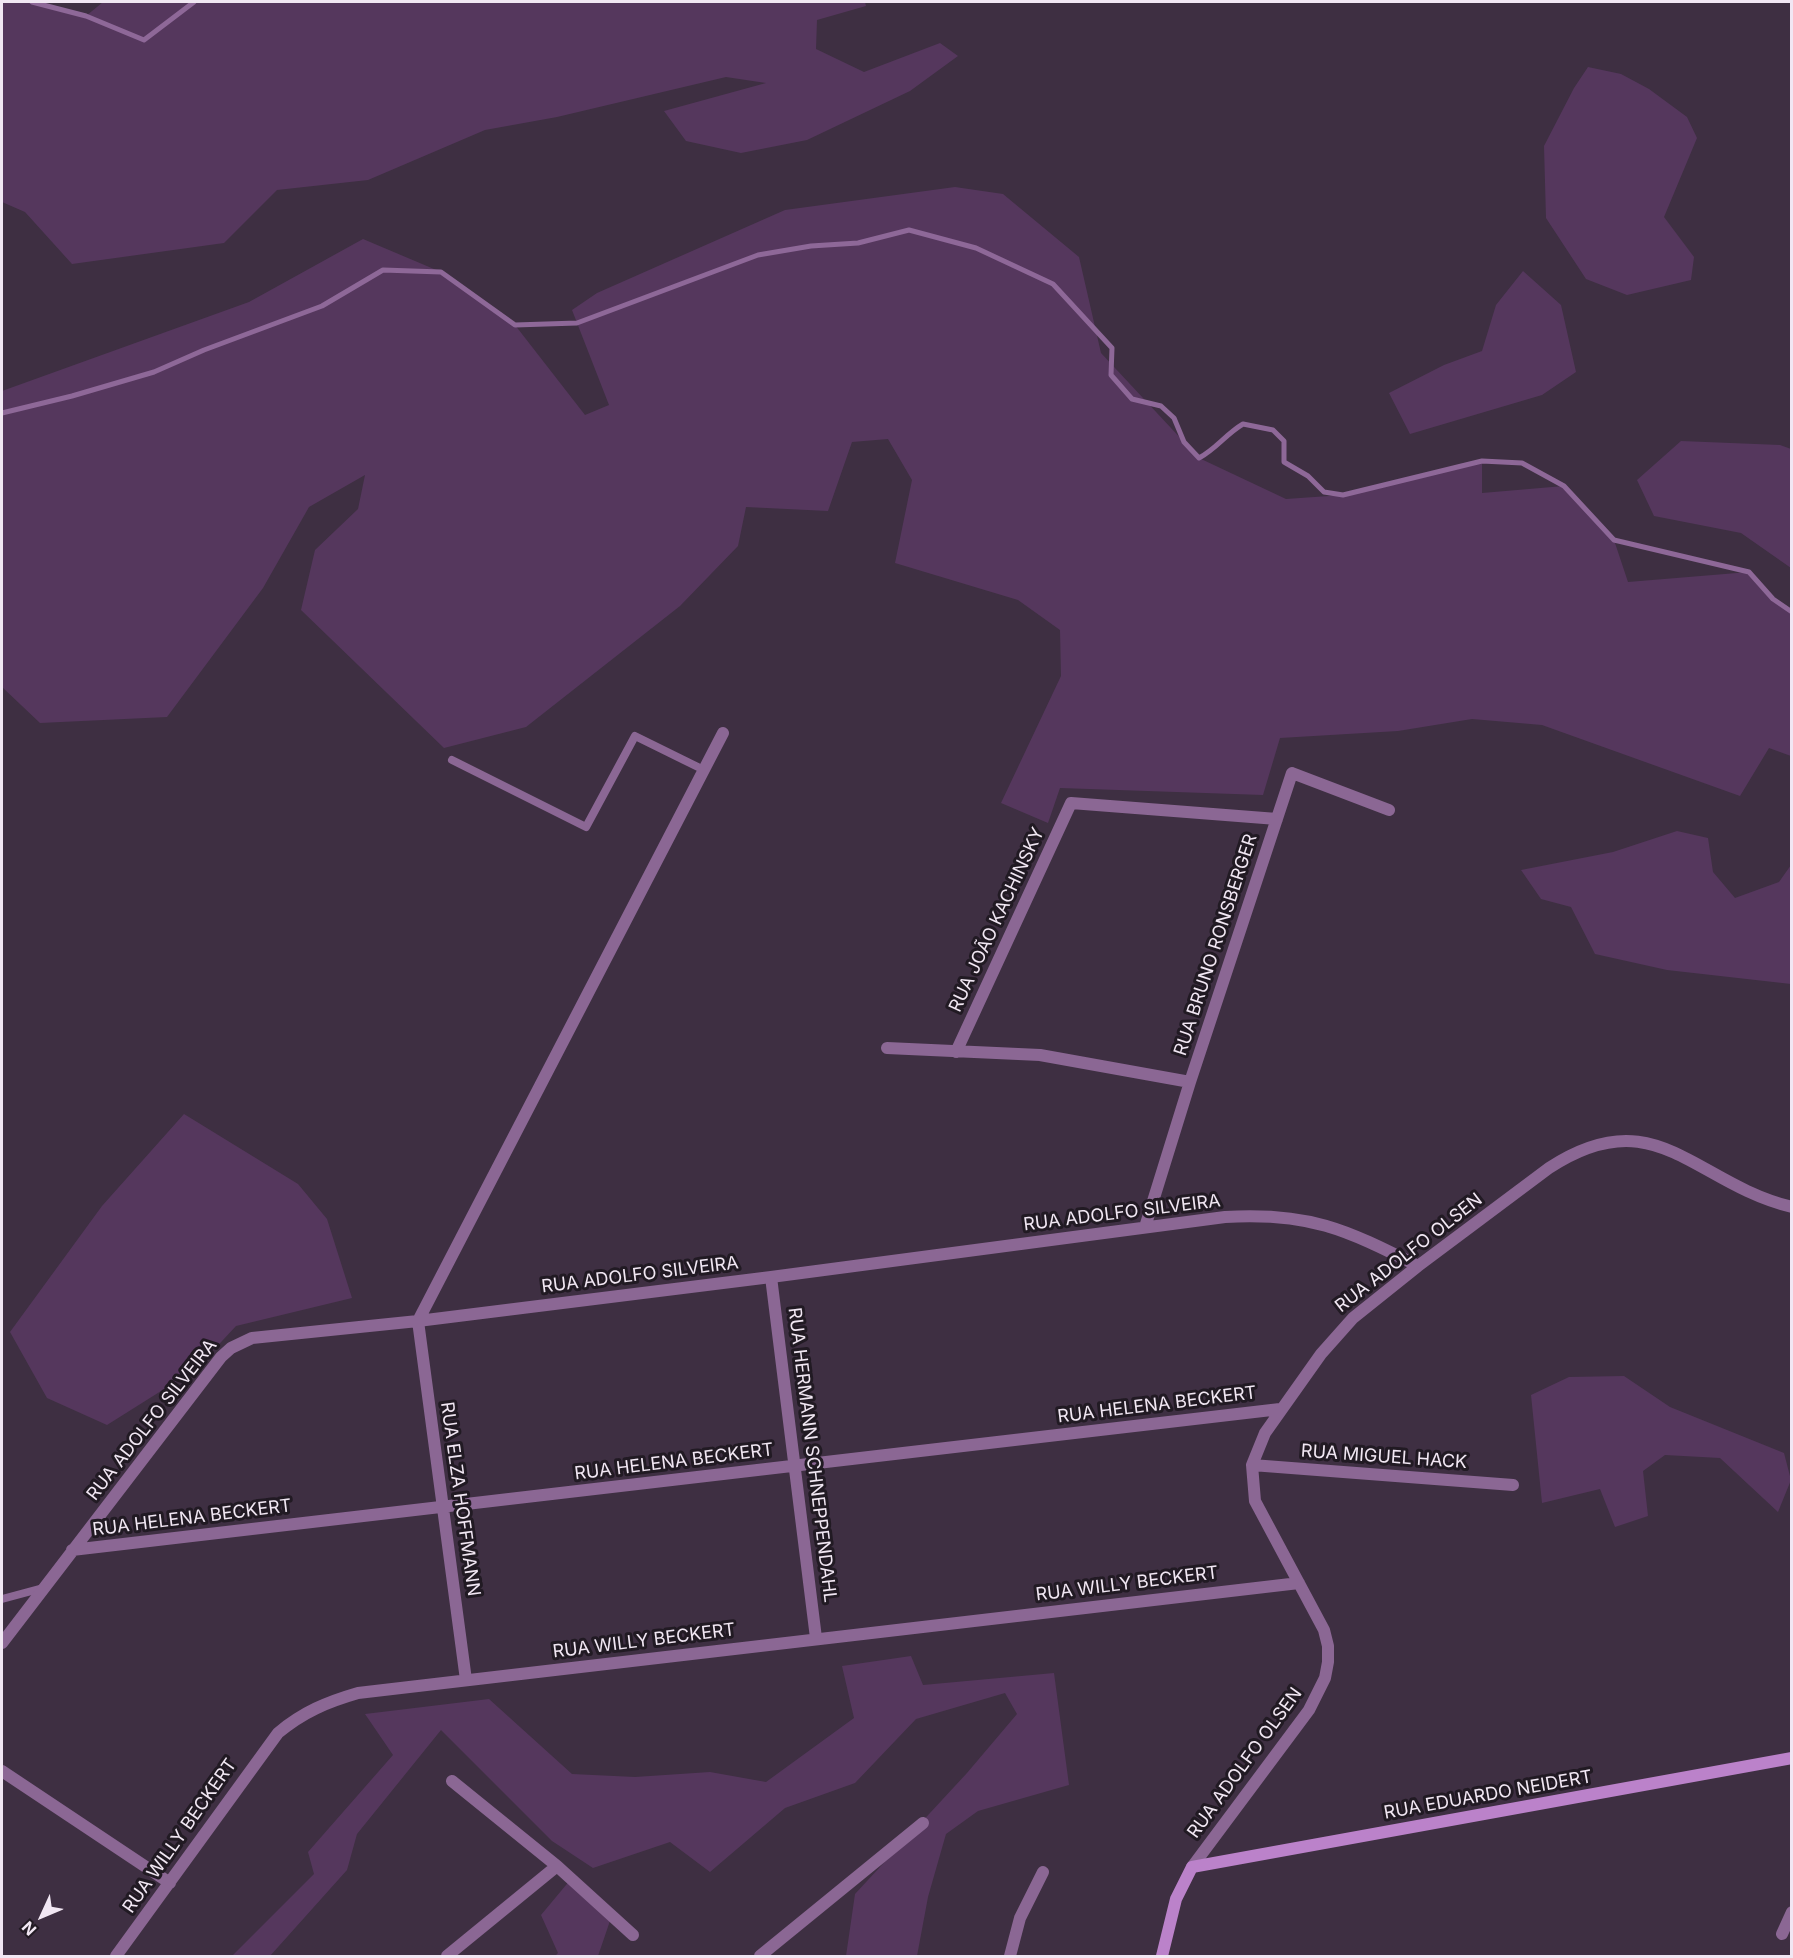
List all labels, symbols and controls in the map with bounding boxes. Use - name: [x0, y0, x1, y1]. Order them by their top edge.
- street label: RUA JOÃO KACHINSKY: [945, 824, 1049, 1016]
- street label: RUA BRUNO RONSBERGER: [1170, 831, 1262, 1059]
- street label: RUA ADOLFO OLSEN: [1331, 1189, 1487, 1317]
- street label: RUA ADOLFO SILVEIRA: [1022, 1190, 1222, 1236]
- street label: RUA ADOLFO SILVEIRA: [540, 1252, 740, 1298]
- street label: RUA HERMANN SCHNEPPENDAHL: [783, 1306, 841, 1604]
- street label: RUA ADOLFO SILVEIRA: [82, 1335, 222, 1505]
- street label: RUA HELENA BECKERT: [1056, 1382, 1258, 1428]
- street label: RUA ELZA HOFFMANN: [436, 1400, 484, 1598]
- street label: RUA HELENA BECKERT: [573, 1439, 775, 1485]
- street label: RUA MIGUEL HACK: [1300, 1440, 1468, 1474]
- street label: RUA HELENA BECKERT: [91, 1495, 293, 1541]
- street label: RUA WILLY BECKERT: [1035, 1562, 1219, 1606]
- street label: RUA WILLY BECKERT: [552, 1619, 736, 1663]
- street label: RUA ADOLFO OLSEN: [1183, 1684, 1307, 1842]
- street label: RUA WILLY BECKERT: [119, 1755, 241, 1917]
- street label: RUA EDUARDO NEIDERT: [1382, 1766, 1594, 1824]
- north arrow: [12, 1886, 72, 1946]
- text: N: [18, 1917, 40, 1940]

